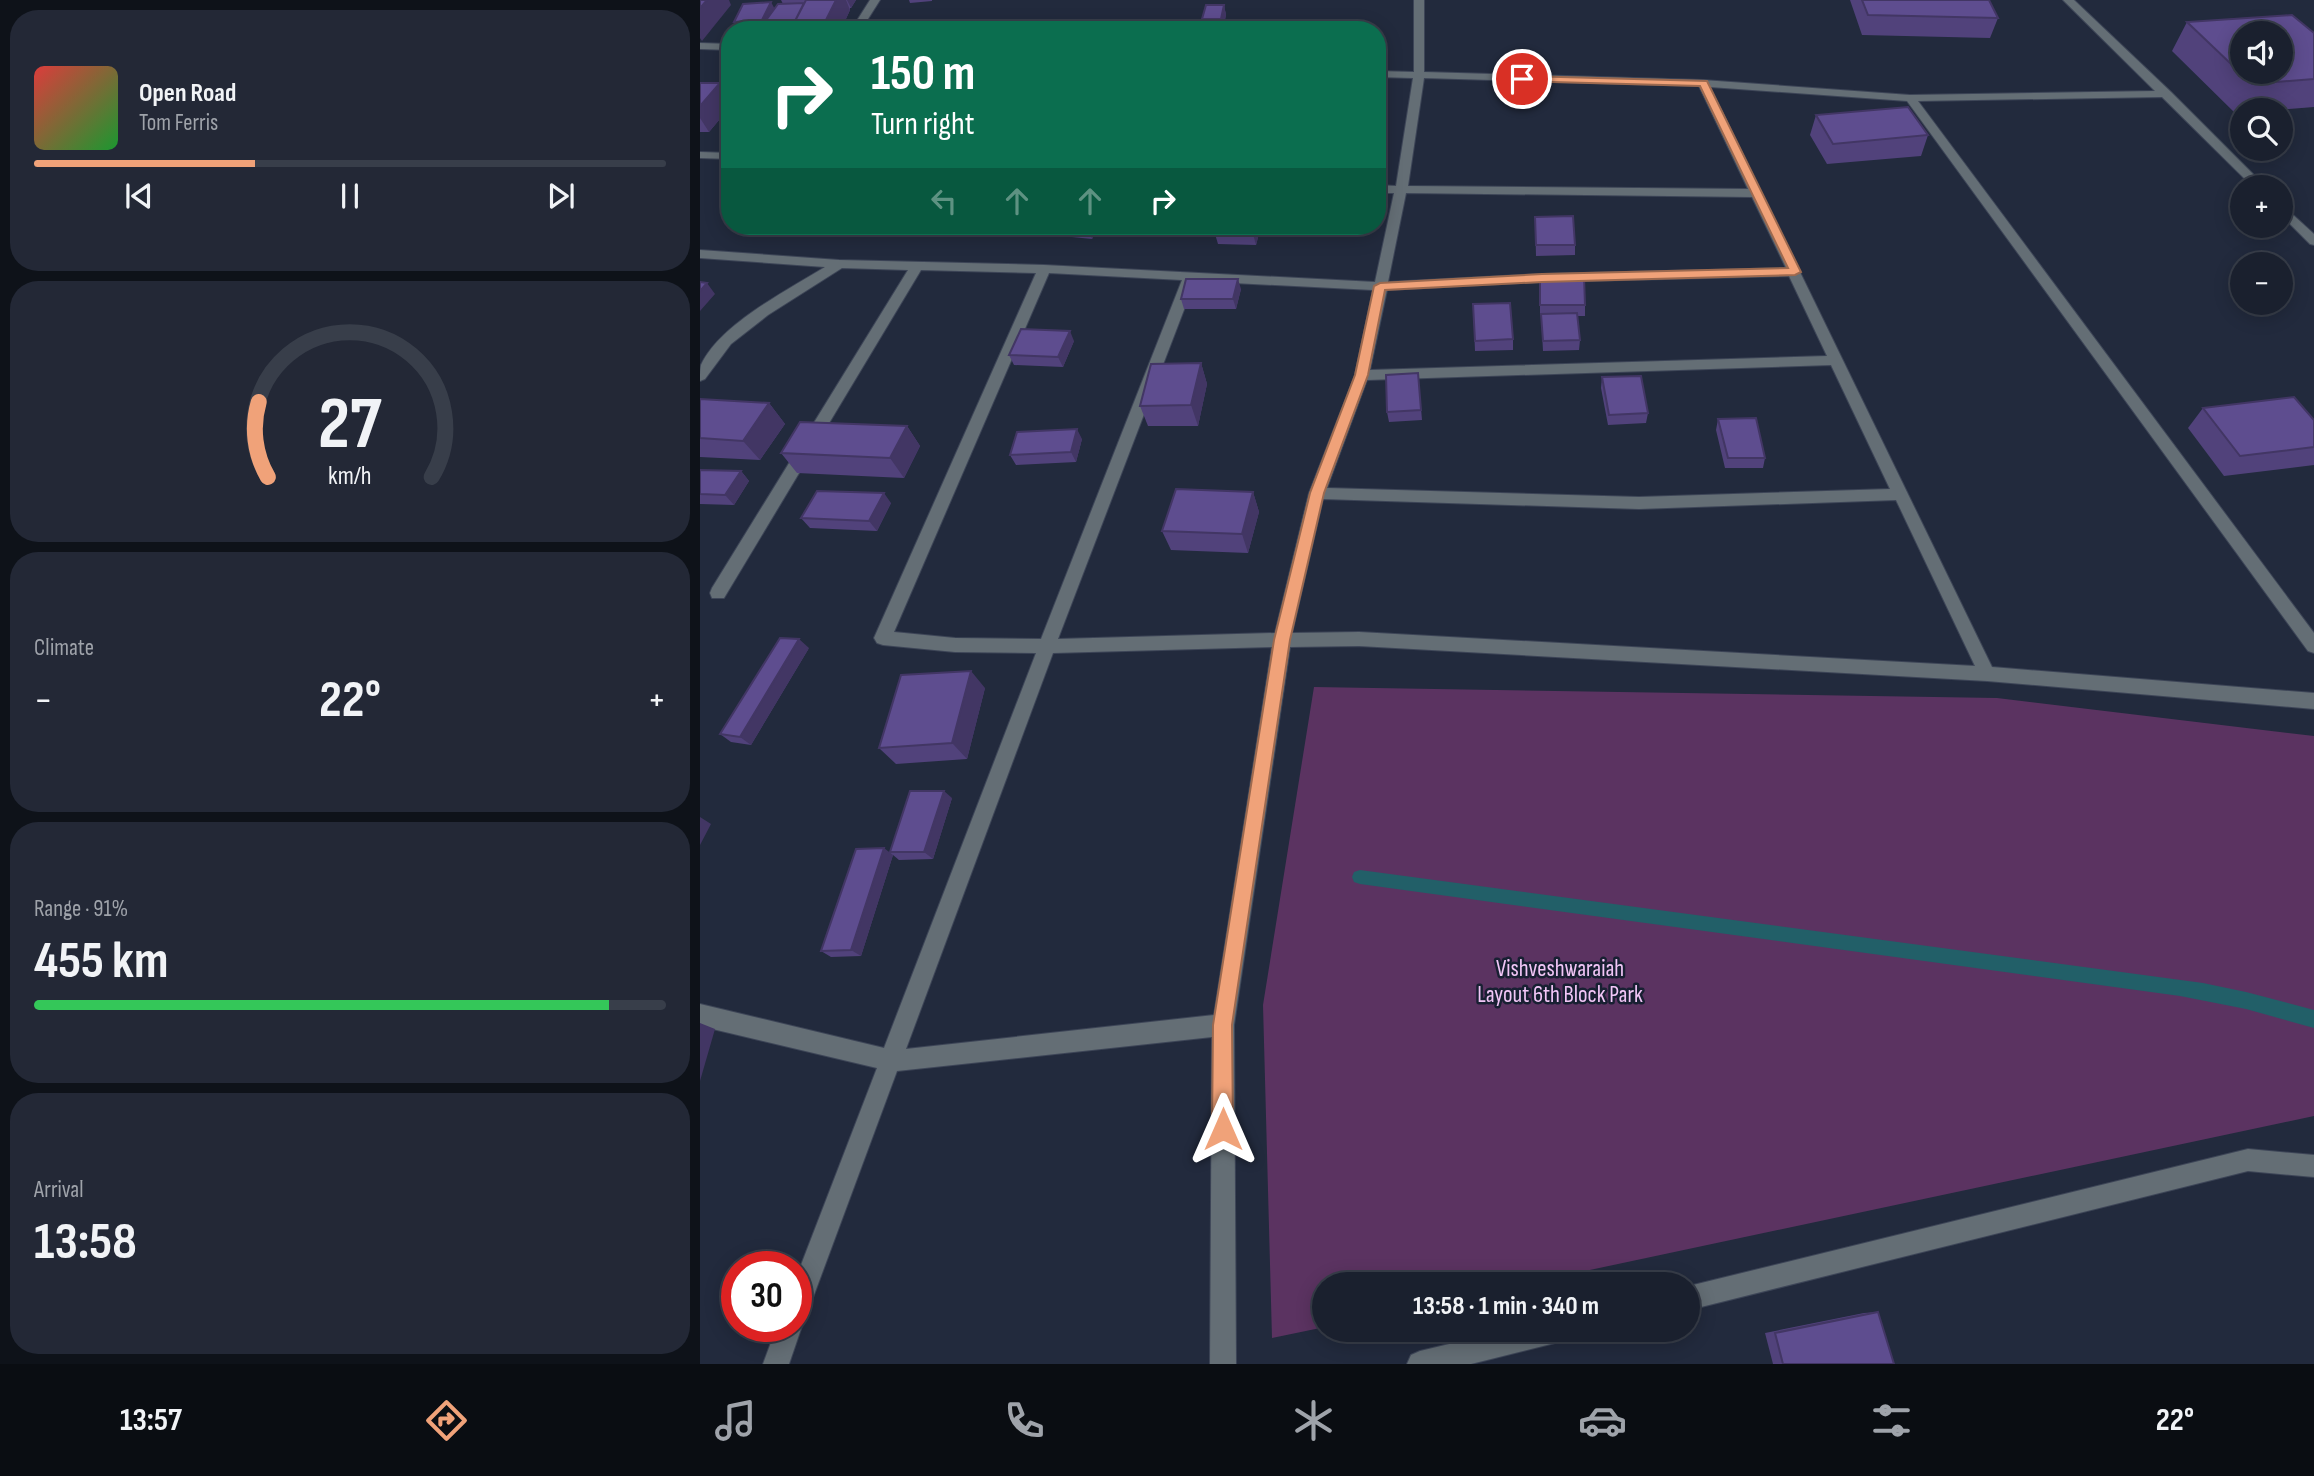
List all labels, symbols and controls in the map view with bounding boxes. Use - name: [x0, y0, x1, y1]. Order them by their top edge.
- map controls: [2230, 21, 2293, 315]
- button: sound: [2230, 21, 2293, 84]
- text: 150 m: [871, 45, 975, 104]
- icon: right: [756, 49, 847, 140]
- pin: [1492, 49, 1552, 109]
- icon: arrive: [1503, 60, 1541, 98]
- text: Open Road: [139, 78, 236, 109]
- button: search: [2230, 98, 2293, 161]
- text: Turn right: [871, 105, 975, 144]
- text: Tom Ferris: [139, 109, 218, 137]
- button: +: [2230, 175, 2293, 238]
- icon: previous: [120, 177, 158, 215]
- icon: pause: [331, 177, 369, 215]
- icon: next: [542, 177, 580, 215]
- icon: left: [925, 182, 963, 220]
- icon: ahead: [998, 182, 1036, 220]
- icon: ahead: [1071, 182, 1109, 220]
- icon: right: [1144, 182, 1182, 220]
- button: −: [2230, 252, 2293, 315]
- text: 27: [318, 382, 382, 470]
- text: km/h: [328, 461, 372, 492]
- text: Climate: [34, 634, 94, 662]
- text: 22°: [319, 669, 381, 732]
- text: −: [34, 678, 53, 723]
- text: +: [647, 678, 666, 723]
- text: Range · 91%: [34, 895, 128, 923]
- text: 455 km: [34, 930, 168, 993]
- park label: Vishveshwaraiah Layout 6th Block Park: [1477, 955, 1643, 1009]
- position arrow: [1186, 1092, 1260, 1166]
- text: Arrival: [34, 1176, 83, 1204]
- text: 13:58: [34, 1211, 137, 1274]
- speed limit sign: 30: [721, 1251, 812, 1342]
- text: 13:58 · 1 min · 340 m: [1413, 1291, 1599, 1322]
- icon: directions: [422, 1396, 471, 1445]
- icon: music: [711, 1396, 760, 1445]
- icon: phone: [1000, 1396, 1049, 1445]
- icon: climate: [1289, 1396, 1338, 1445]
- icon: car: [1578, 1396, 1627, 1445]
- icon: filters: [1867, 1396, 1916, 1445]
- text: 13:57: [120, 1401, 182, 1440]
- text: 22°: [2156, 1401, 2194, 1440]

